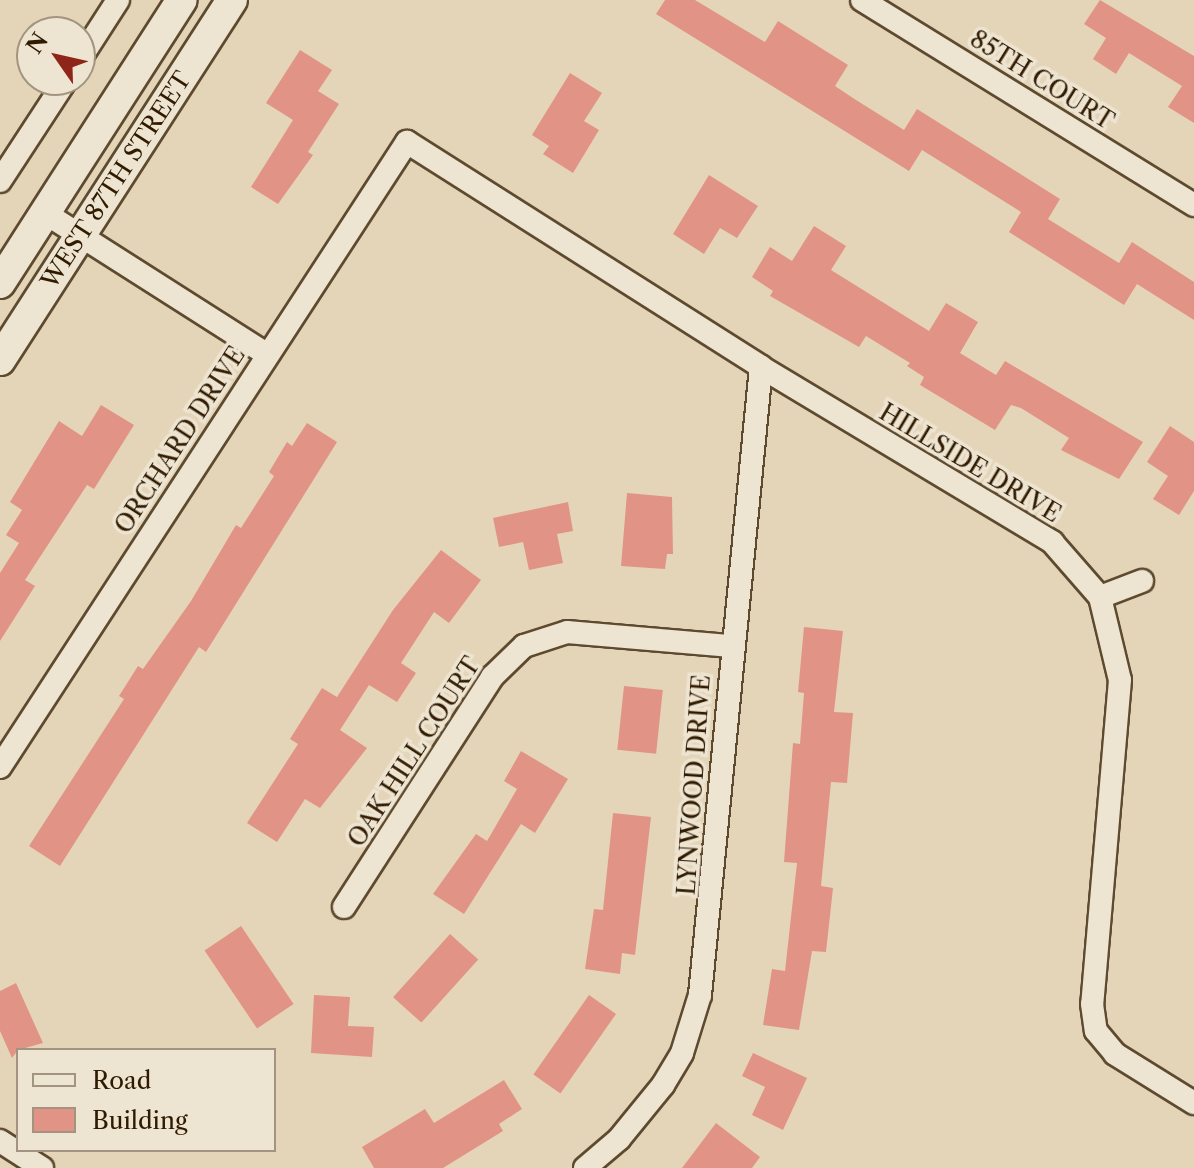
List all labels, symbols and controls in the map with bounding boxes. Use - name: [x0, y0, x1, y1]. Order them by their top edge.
- north arrow: [16, 16, 96, 96]
- street label: 85TH COURT: [965, 24, 1119, 136]
- text: N: [21, 28, 54, 59]
- street label: WEST 87TH STREET: [35, 66, 197, 294]
- street label: ORCHARD DRIVE: [109, 341, 251, 539]
- street label: HILLSIDE DRIVE: [874, 398, 1066, 528]
- street label: OAK HILL COURT: [342, 651, 486, 853]
- street label: LYNWOOD DRIVE: [672, 674, 716, 896]
- legend: [16, 1048, 276, 1152]
- text: Road: [92, 1066, 151, 1095]
- text: Building: [92, 1106, 188, 1135]

